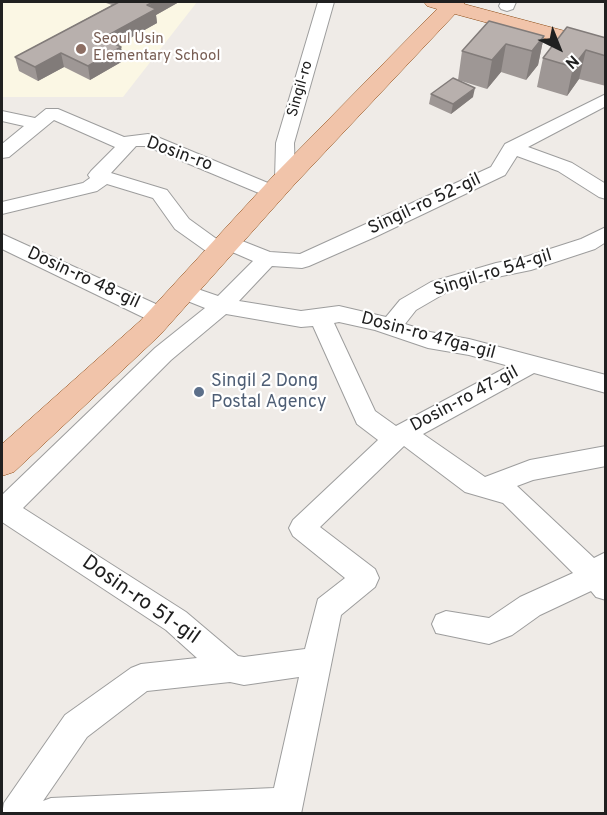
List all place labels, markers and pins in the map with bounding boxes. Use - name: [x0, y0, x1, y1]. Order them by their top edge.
- place label: Seoul Usin Elementary School: [93, 31, 220, 66]
- marker: Seoul Usin Elementary School: [74, 42, 88, 56]
- place label: Singil 2 Dong Postal Agency: [211, 371, 327, 413]
- marker: Singil 2 Dong Postal Agency: [192, 385, 206, 399]

